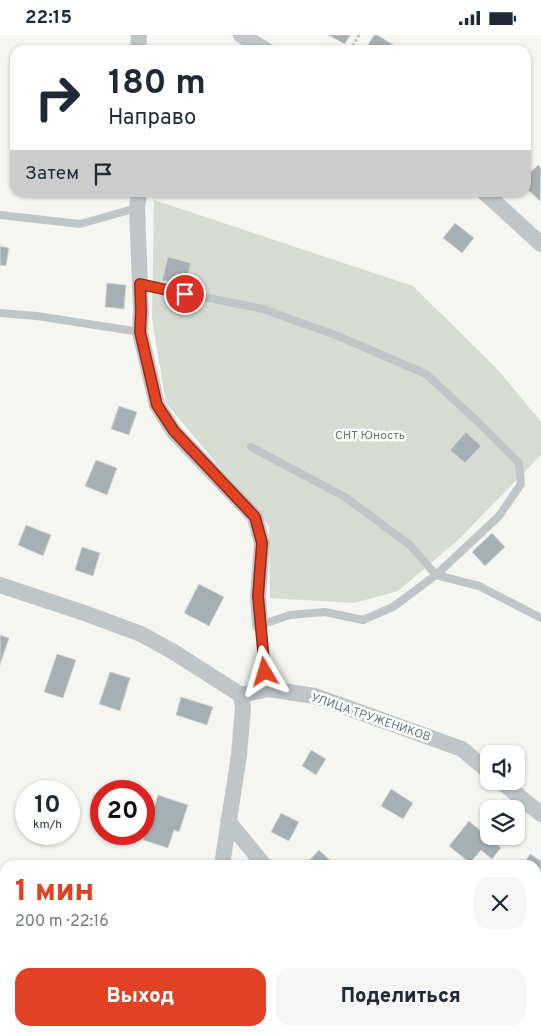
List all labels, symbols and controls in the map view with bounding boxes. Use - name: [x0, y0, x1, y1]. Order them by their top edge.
- text: 22:15: [25, 6, 72, 30]
- text: 180 m: [108, 62, 206, 106]
- icon: right: [25, 65, 90, 130]
- text: Направо: [108, 105, 196, 132]
- icon: arrive: [89, 160, 117, 188]
- text: Затем: [25, 162, 79, 186]
- pin: [164, 273, 206, 315]
- icon: arrive: [171, 280, 199, 308]
- park label: СНТ Юность: [335, 428, 405, 444]
- position arrow: [238, 645, 290, 697]
- street label: УЛИЦА ТРУЖЕНИКОВ: [309, 690, 433, 746]
- map controls: [480, 745, 525, 845]
- button: sound: [480, 745, 525, 790]
- speed limit sign: 20: [90, 780, 155, 845]
- text: 10: [34, 790, 61, 822]
- button: layers: [480, 800, 525, 845]
- text: km/h: [33, 817, 62, 833]
- text: 1 мин: [15, 874, 94, 911]
- button: close: [474, 877, 526, 929]
- text: 200 m · 22:16: [15, 912, 109, 932]
- button: Выход: [15, 968, 266, 1026]
- button: Поделиться: [276, 968, 526, 1026]

